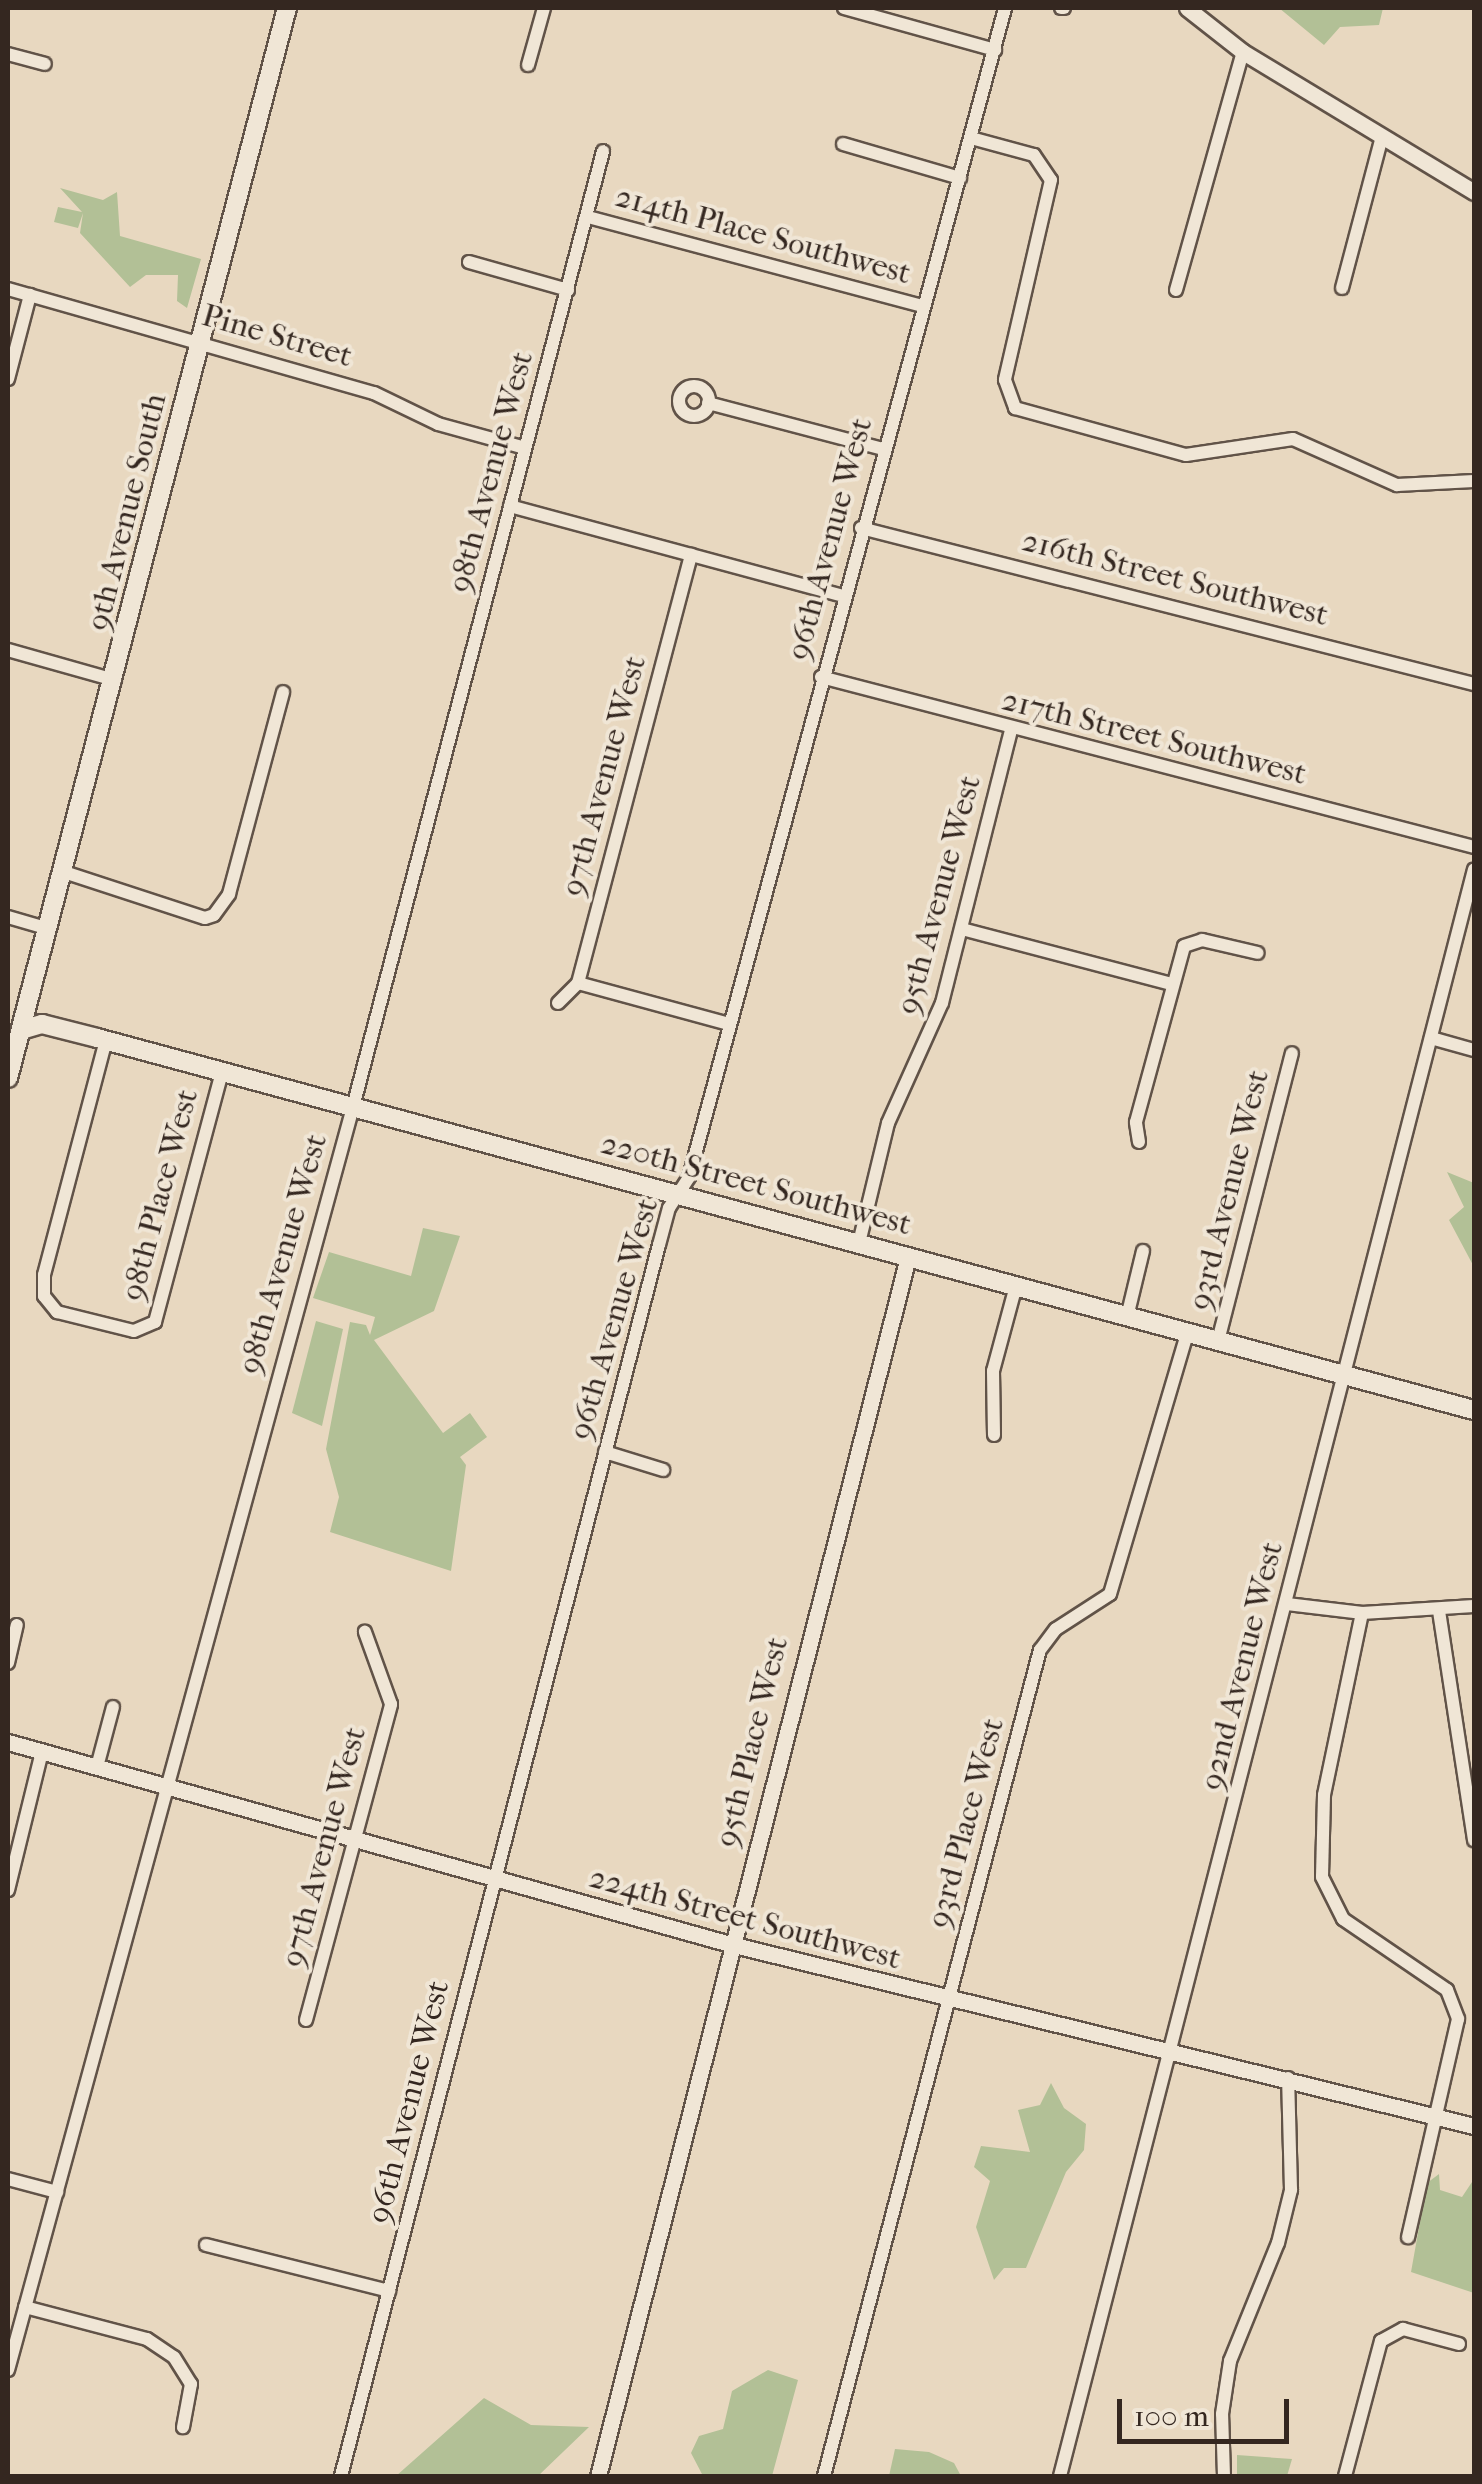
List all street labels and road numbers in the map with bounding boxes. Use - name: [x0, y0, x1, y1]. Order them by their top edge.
- street label: 214th Place Southwest: [611, 177, 915, 293]
- street label: Pine Street: [198, 296, 356, 376]
- street label: 98th Avenue West: [440, 347, 542, 597]
- street label: 9th Avenue South: [79, 389, 175, 635]
- street label: 96th Avenue West: [779, 414, 881, 664]
- street label: 216th Street Southwest: [1018, 521, 1332, 635]
- street label: 97th Avenue West: [553, 652, 655, 900]
- street label: 217th Street Southwest: [998, 681, 1310, 793]
- street label: 95th Avenue West: [889, 772, 989, 1018]
- street label: 93rd Avenue West: [1181, 1066, 1277, 1314]
- street label: 98th Place West: [113, 1085, 207, 1305]
- street label: 220th Street Southwest: [597, 1124, 915, 1244]
- street label: 98th Avenue West: [230, 1130, 336, 1378]
- street label: 96th Avenue West: [561, 1194, 667, 1444]
- street label: 92nd Avenue West: [1193, 1538, 1291, 1794]
- street label: 95th Place West: [707, 1633, 797, 1851]
- street label: 93rd Place West: [920, 1714, 1012, 1932]
- street label: 97th Avenue West: [273, 1723, 375, 1971]
- street label: 224th Street Southwest: [585, 1858, 905, 1978]
- street label: 96th Avenue West: [360, 1977, 458, 2227]

